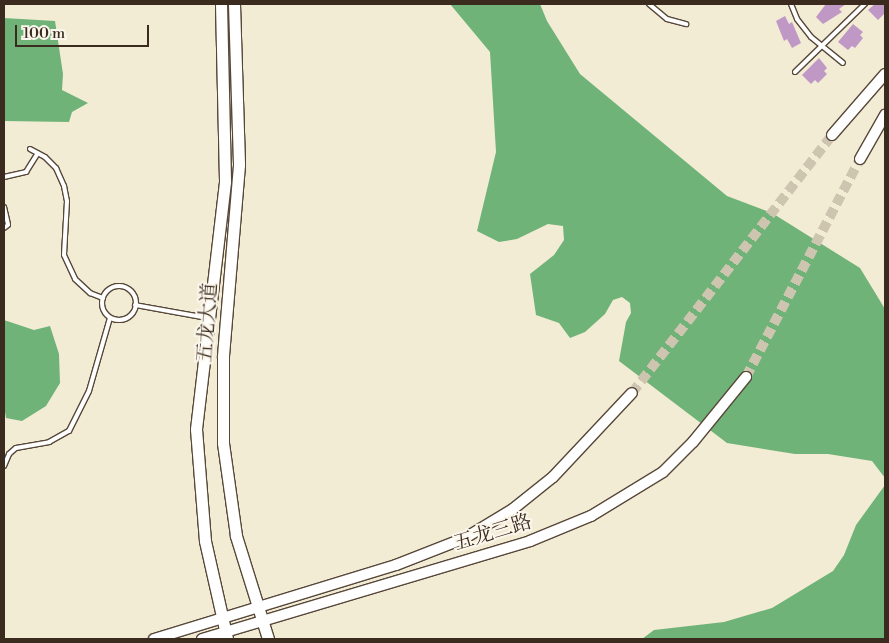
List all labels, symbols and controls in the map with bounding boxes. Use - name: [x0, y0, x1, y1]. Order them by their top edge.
- scale bar: [18, 15, 151, 47]
- text: 100 m: [23, 24, 65, 43]
- street label: 五龙大道: [193, 282, 223, 364]
- street label: 五龙三路: [451, 510, 535, 556]

